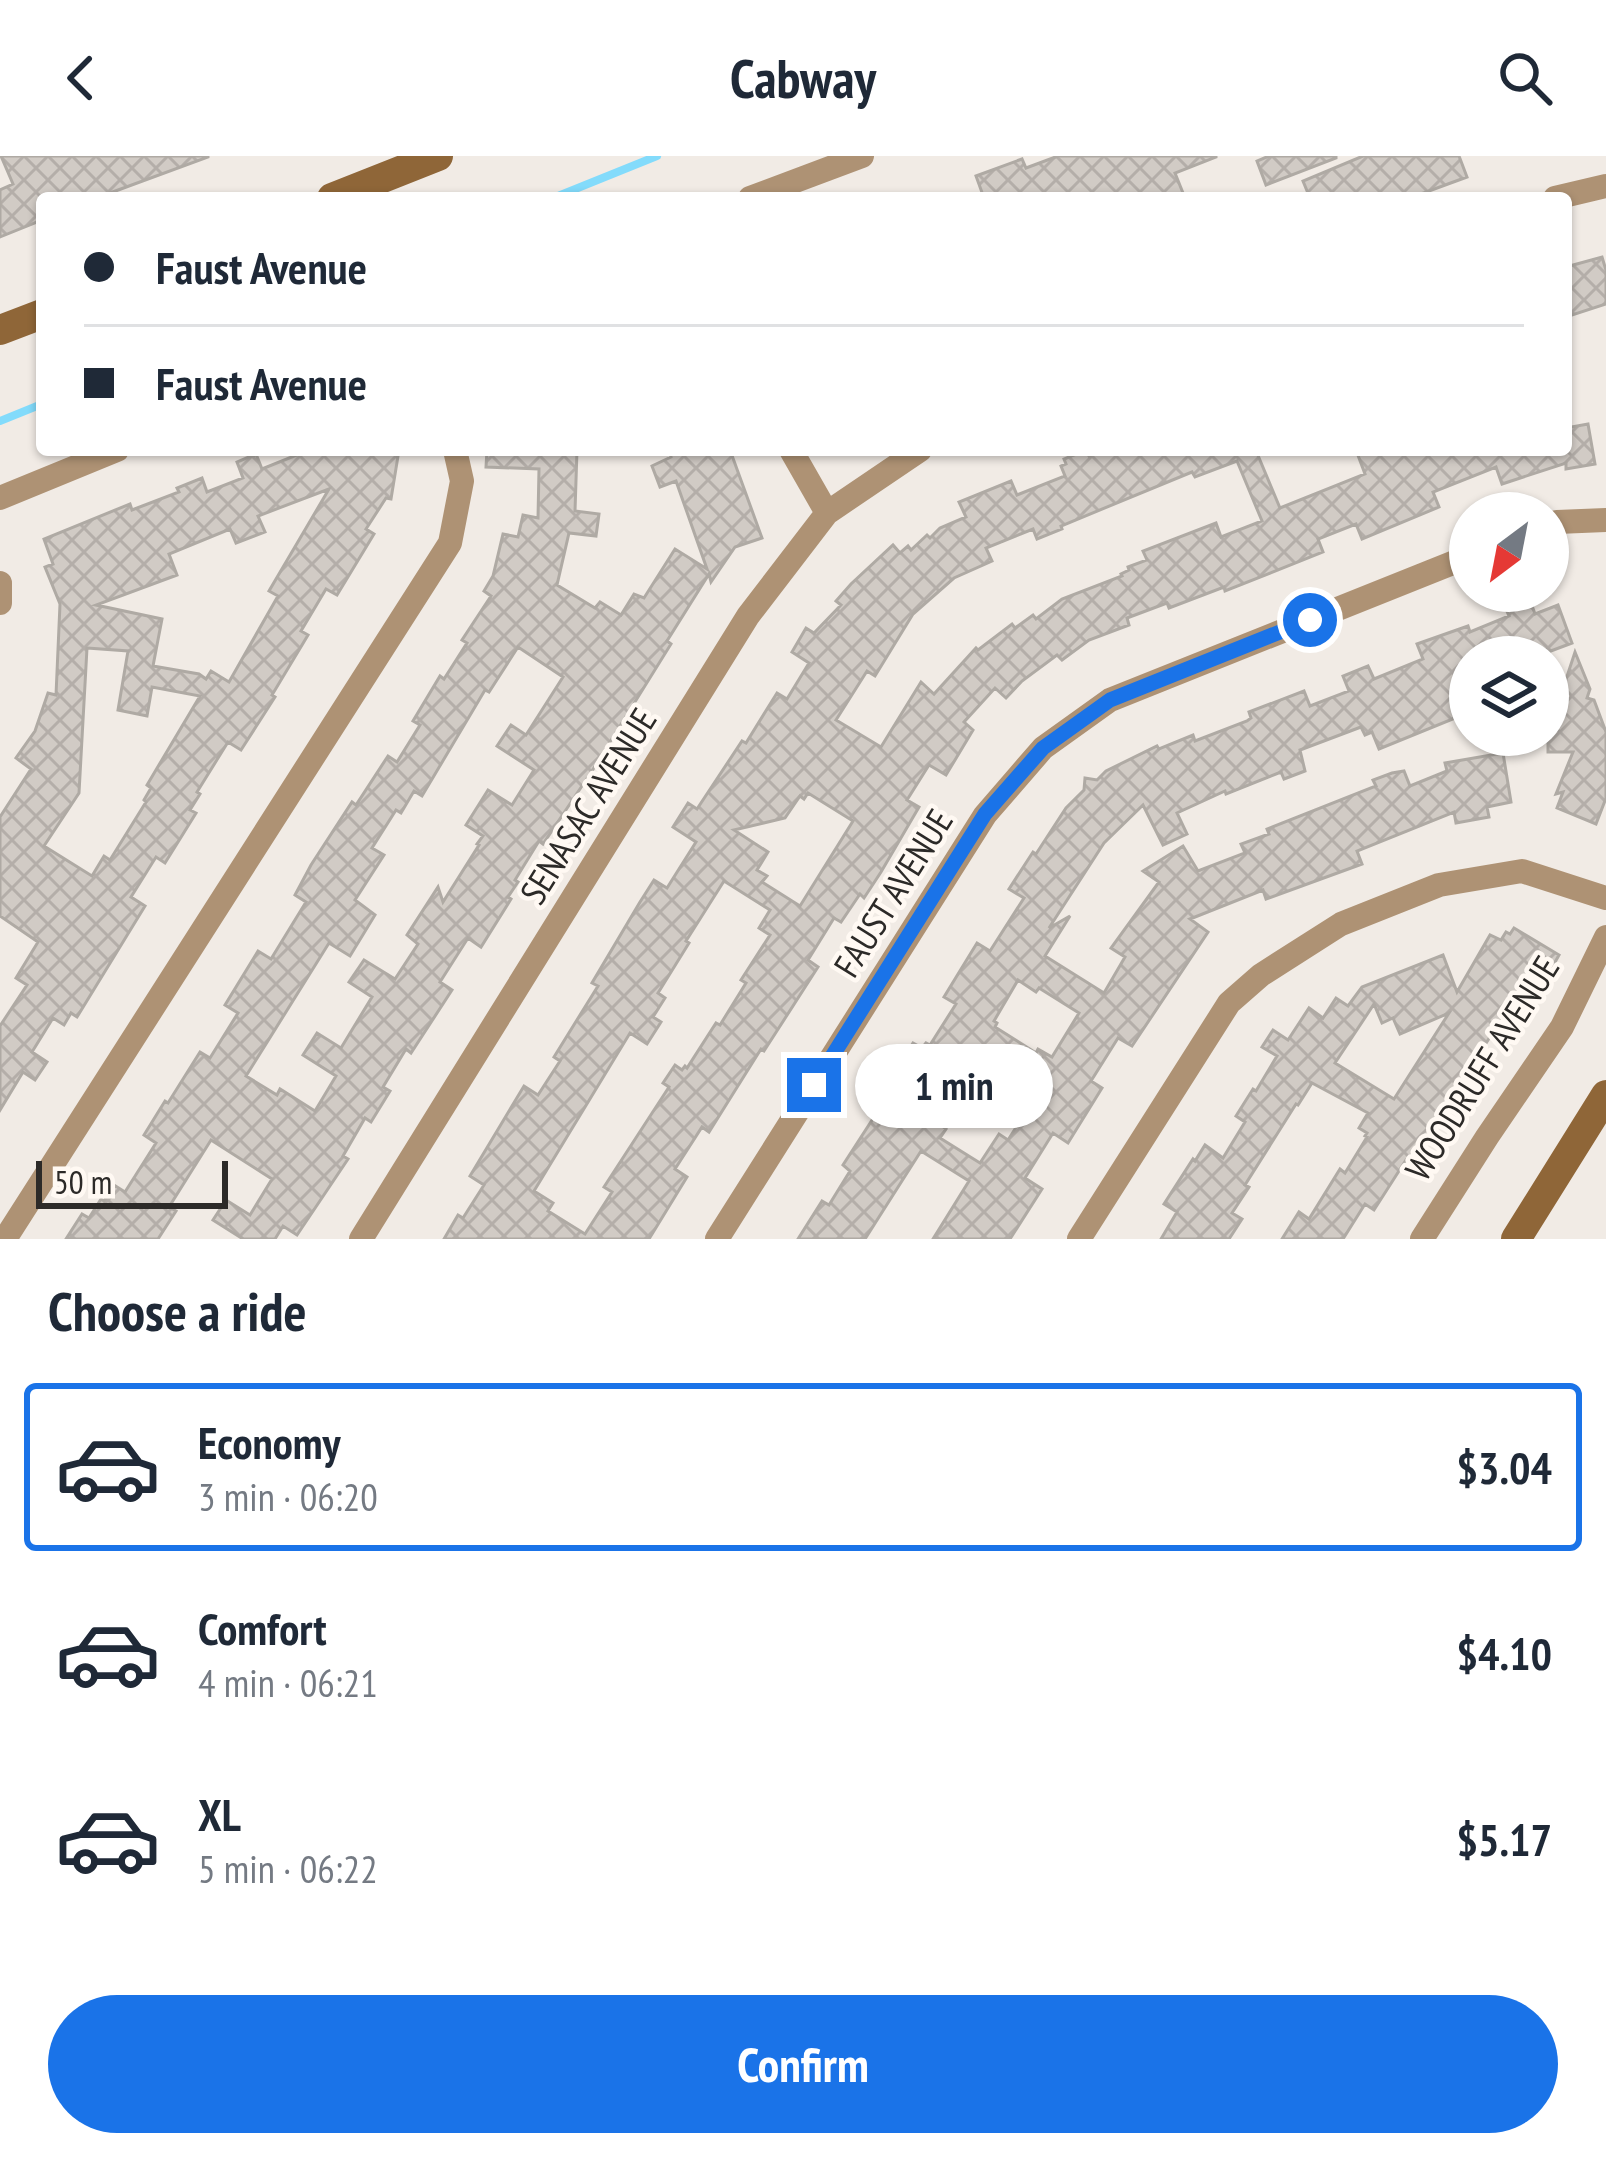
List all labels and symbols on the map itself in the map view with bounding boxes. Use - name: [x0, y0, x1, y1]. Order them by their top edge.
- north arrow: [1449, 492, 1569, 612]
- route start: [1283, 593, 1337, 647]
- street label: SENASAC AVENUE: [509, 699, 666, 912]
- street label: FAUST AVENUE: [823, 800, 963, 985]
- street label: WOODRUFF AVENUE: [1394, 947, 1569, 1189]
- callout: 1 min: [856, 1043, 1054, 1127]
- route end: [787, 1058, 841, 1112]
- scale bar: [36, 1155, 228, 1208]

